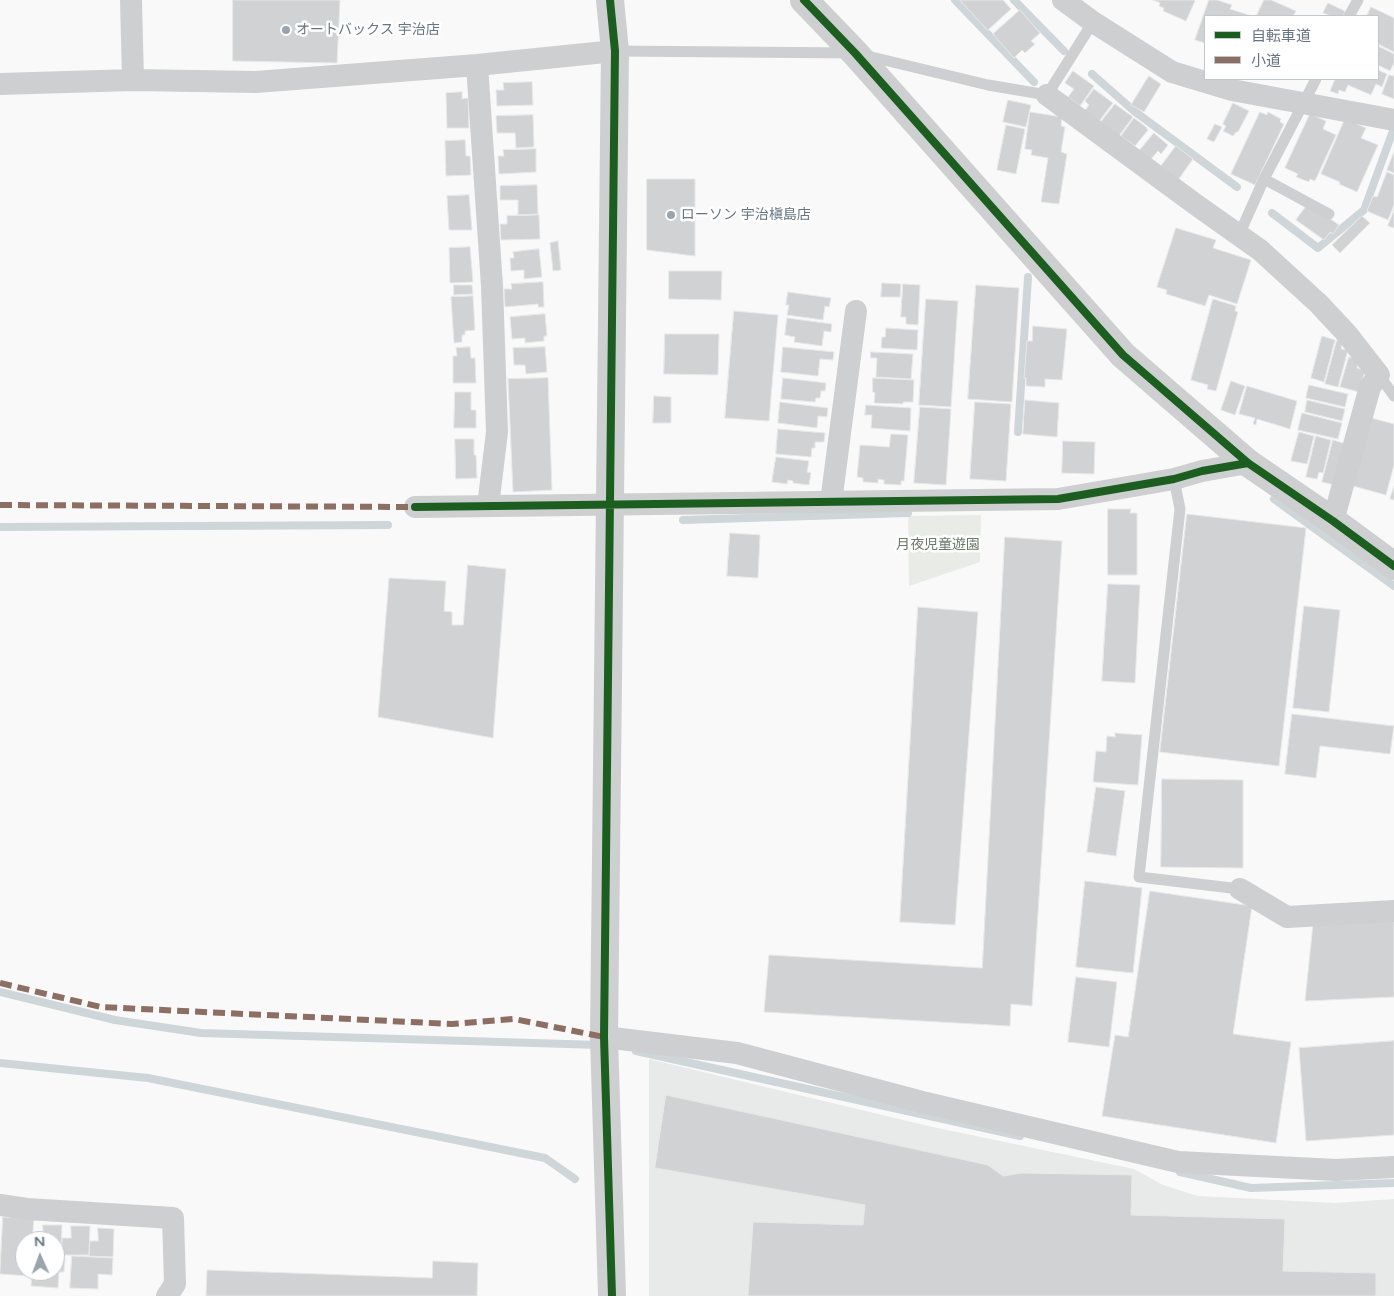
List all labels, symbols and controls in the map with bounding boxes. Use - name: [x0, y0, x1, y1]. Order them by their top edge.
- legend: [1204, 15, 1379, 80]
- place label: オートバックス 宇治店: [296, 22, 440, 38]
- marker: オートバックス 宇治店: [280, 24, 292, 36]
- text: 自転車道: [1251, 27, 1311, 45]
- text: 小道: [1251, 52, 1281, 70]
- place label: ローソン 宇治槇島店: [681, 207, 811, 223]
- marker: ローソン 宇治槇島店: [665, 209, 677, 221]
- park label: 月夜児童遊園: [896, 537, 980, 553]
- north arrow: [15, 1231, 65, 1281]
- text: N: [34, 1233, 45, 1250]

